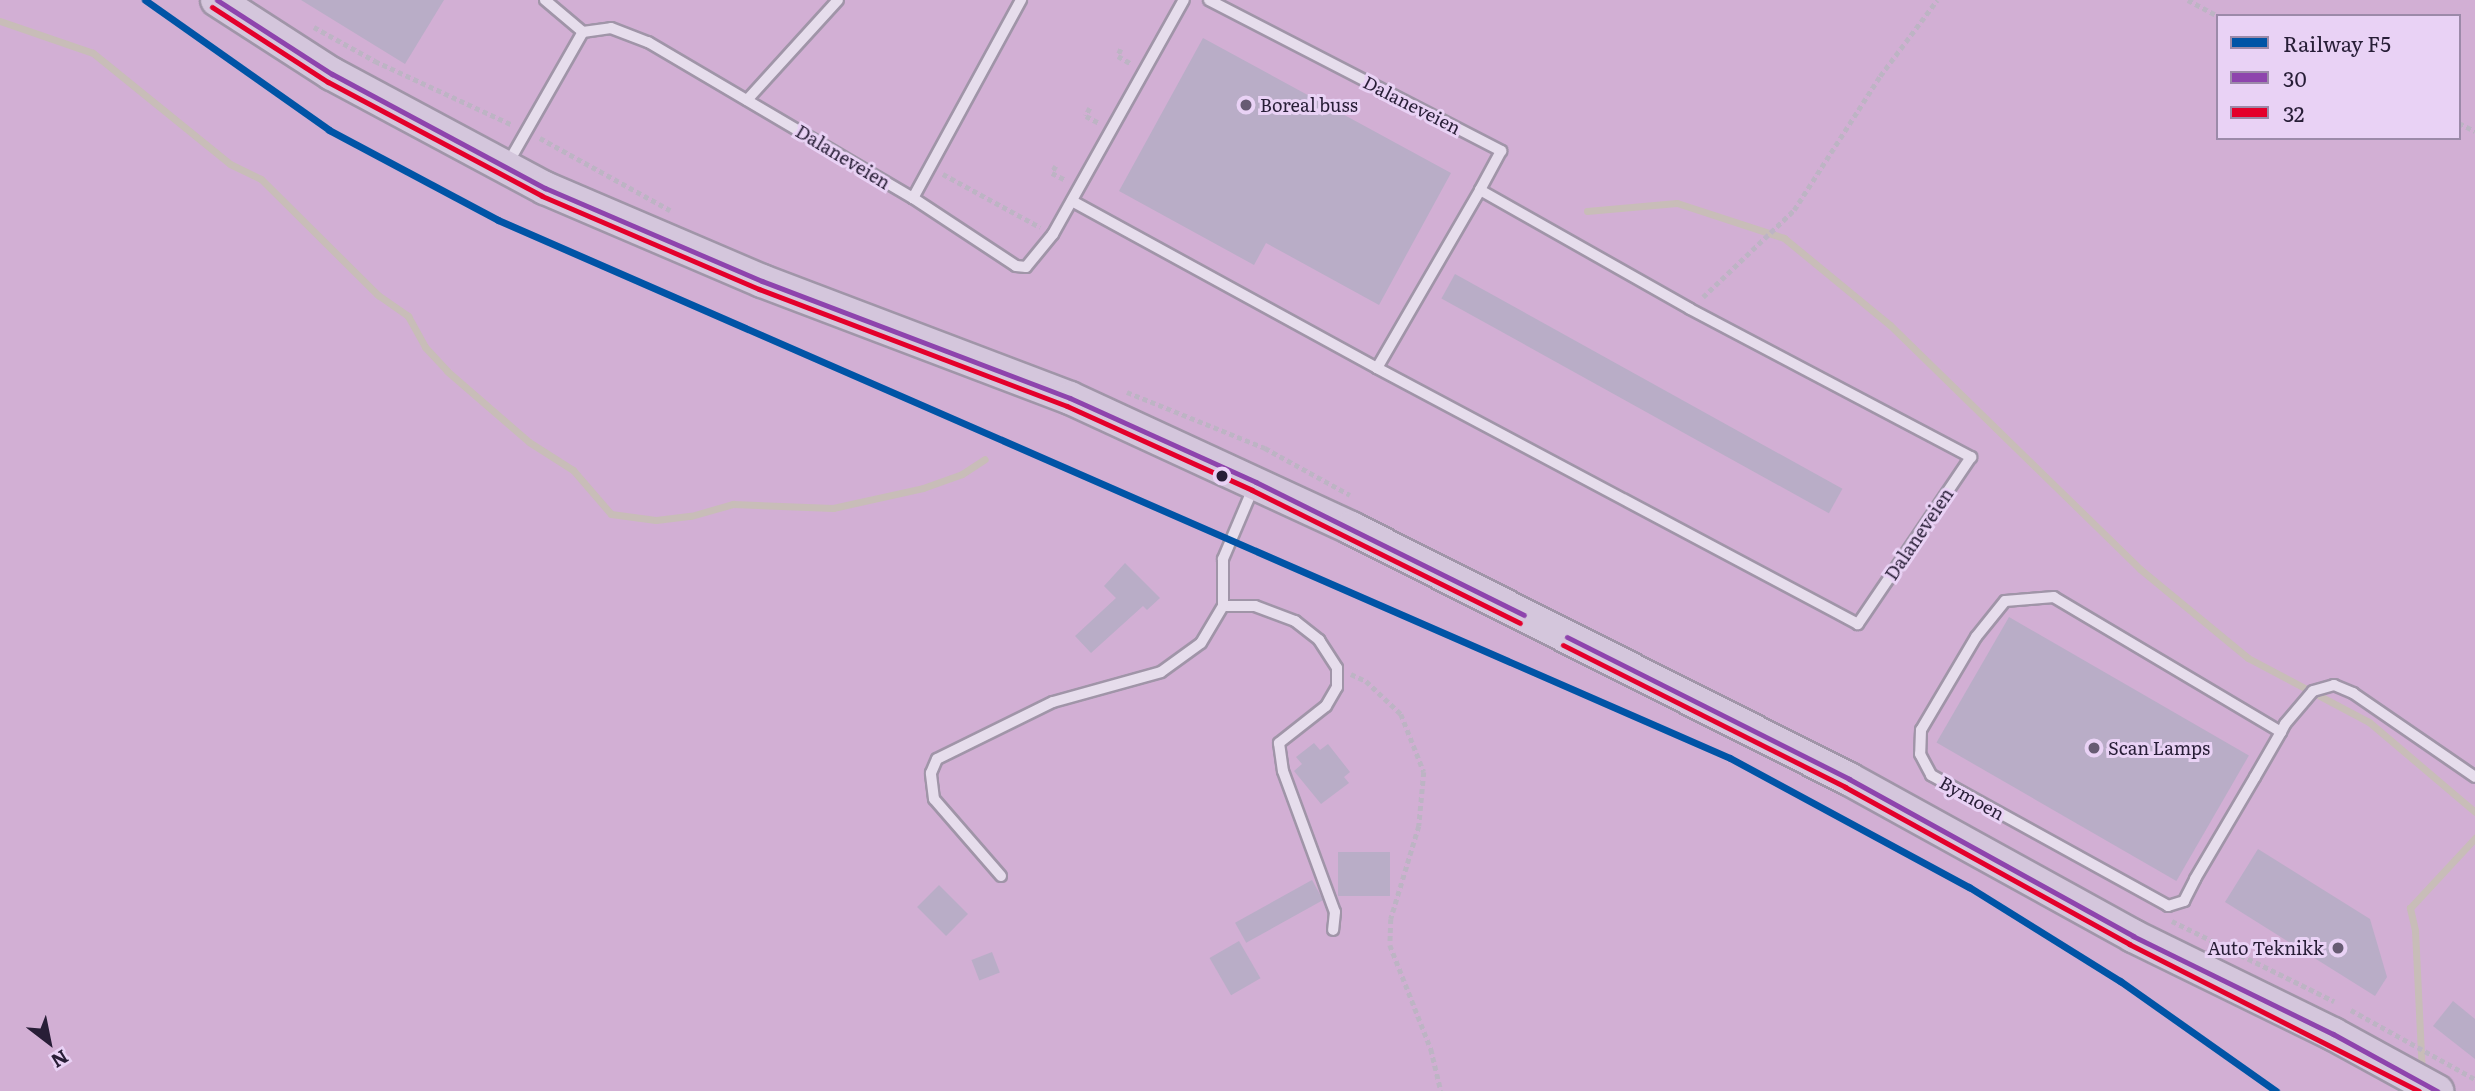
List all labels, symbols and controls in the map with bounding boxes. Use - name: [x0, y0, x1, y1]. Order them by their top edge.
- legend: [2216, 14, 2461, 140]
- text: Railway F5: [2283, 27, 2391, 58]
- text: 30: [2283, 62, 2307, 93]
- street label: Dalaneveien: [1360, 71, 1464, 139]
- place label: Boreal buss: [1260, 94, 1358, 116]
- marker: Boreal buss: [1238, 97, 1254, 113]
- text: 32: [2283, 97, 2304, 128]
- street label: Dalaneveien: [792, 120, 894, 194]
- unlabelled marker: [1215, 469, 1229, 483]
- street label: Dalaneveien: [1880, 484, 1958, 584]
- place label: Scan Lamps: [2108, 737, 2210, 759]
- marker: Scan Lamps: [2086, 740, 2102, 756]
- street label: Bymoen: [1936, 771, 2008, 825]
- place label: Auto Teknikk: [2207, 937, 2324, 959]
- marker: Auto Teknikk: [2330, 940, 2346, 956]
- north arrow: [14, 1007, 84, 1077]
- text: N: [46, 1044, 74, 1076]

